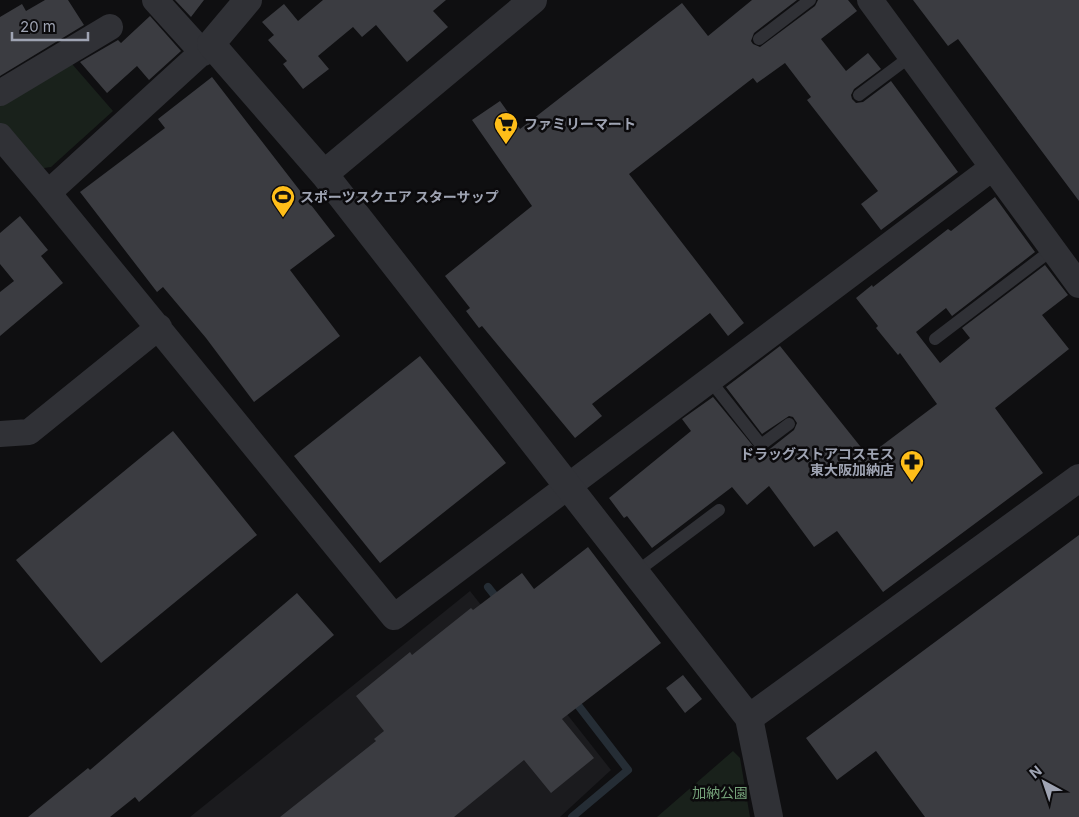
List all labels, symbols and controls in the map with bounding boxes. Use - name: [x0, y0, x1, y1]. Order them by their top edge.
- scale bar: [12, 10, 89, 42]
- text: 20 m: [20, 17, 56, 36]
- supermarket icon: ファミリーマート: [493, 111, 519, 145]
- place label: ファミリーマート: [524, 115, 636, 132]
- sports icon: スポーツスクエア スターサップ: [270, 184, 296, 218]
- place label: スポーツスクエア スターサップ: [300, 188, 499, 205]
- place label: ドラッグストアコスモス 東大阪加納店: [740, 445, 894, 478]
- pharmacy icon: ドラッグストアコスモス 東大阪加納店: [899, 449, 925, 483]
- north arrow: [1019, 757, 1069, 807]
- text: N: [1026, 762, 1045, 782]
- park label: 加納公園: [692, 784, 748, 801]

